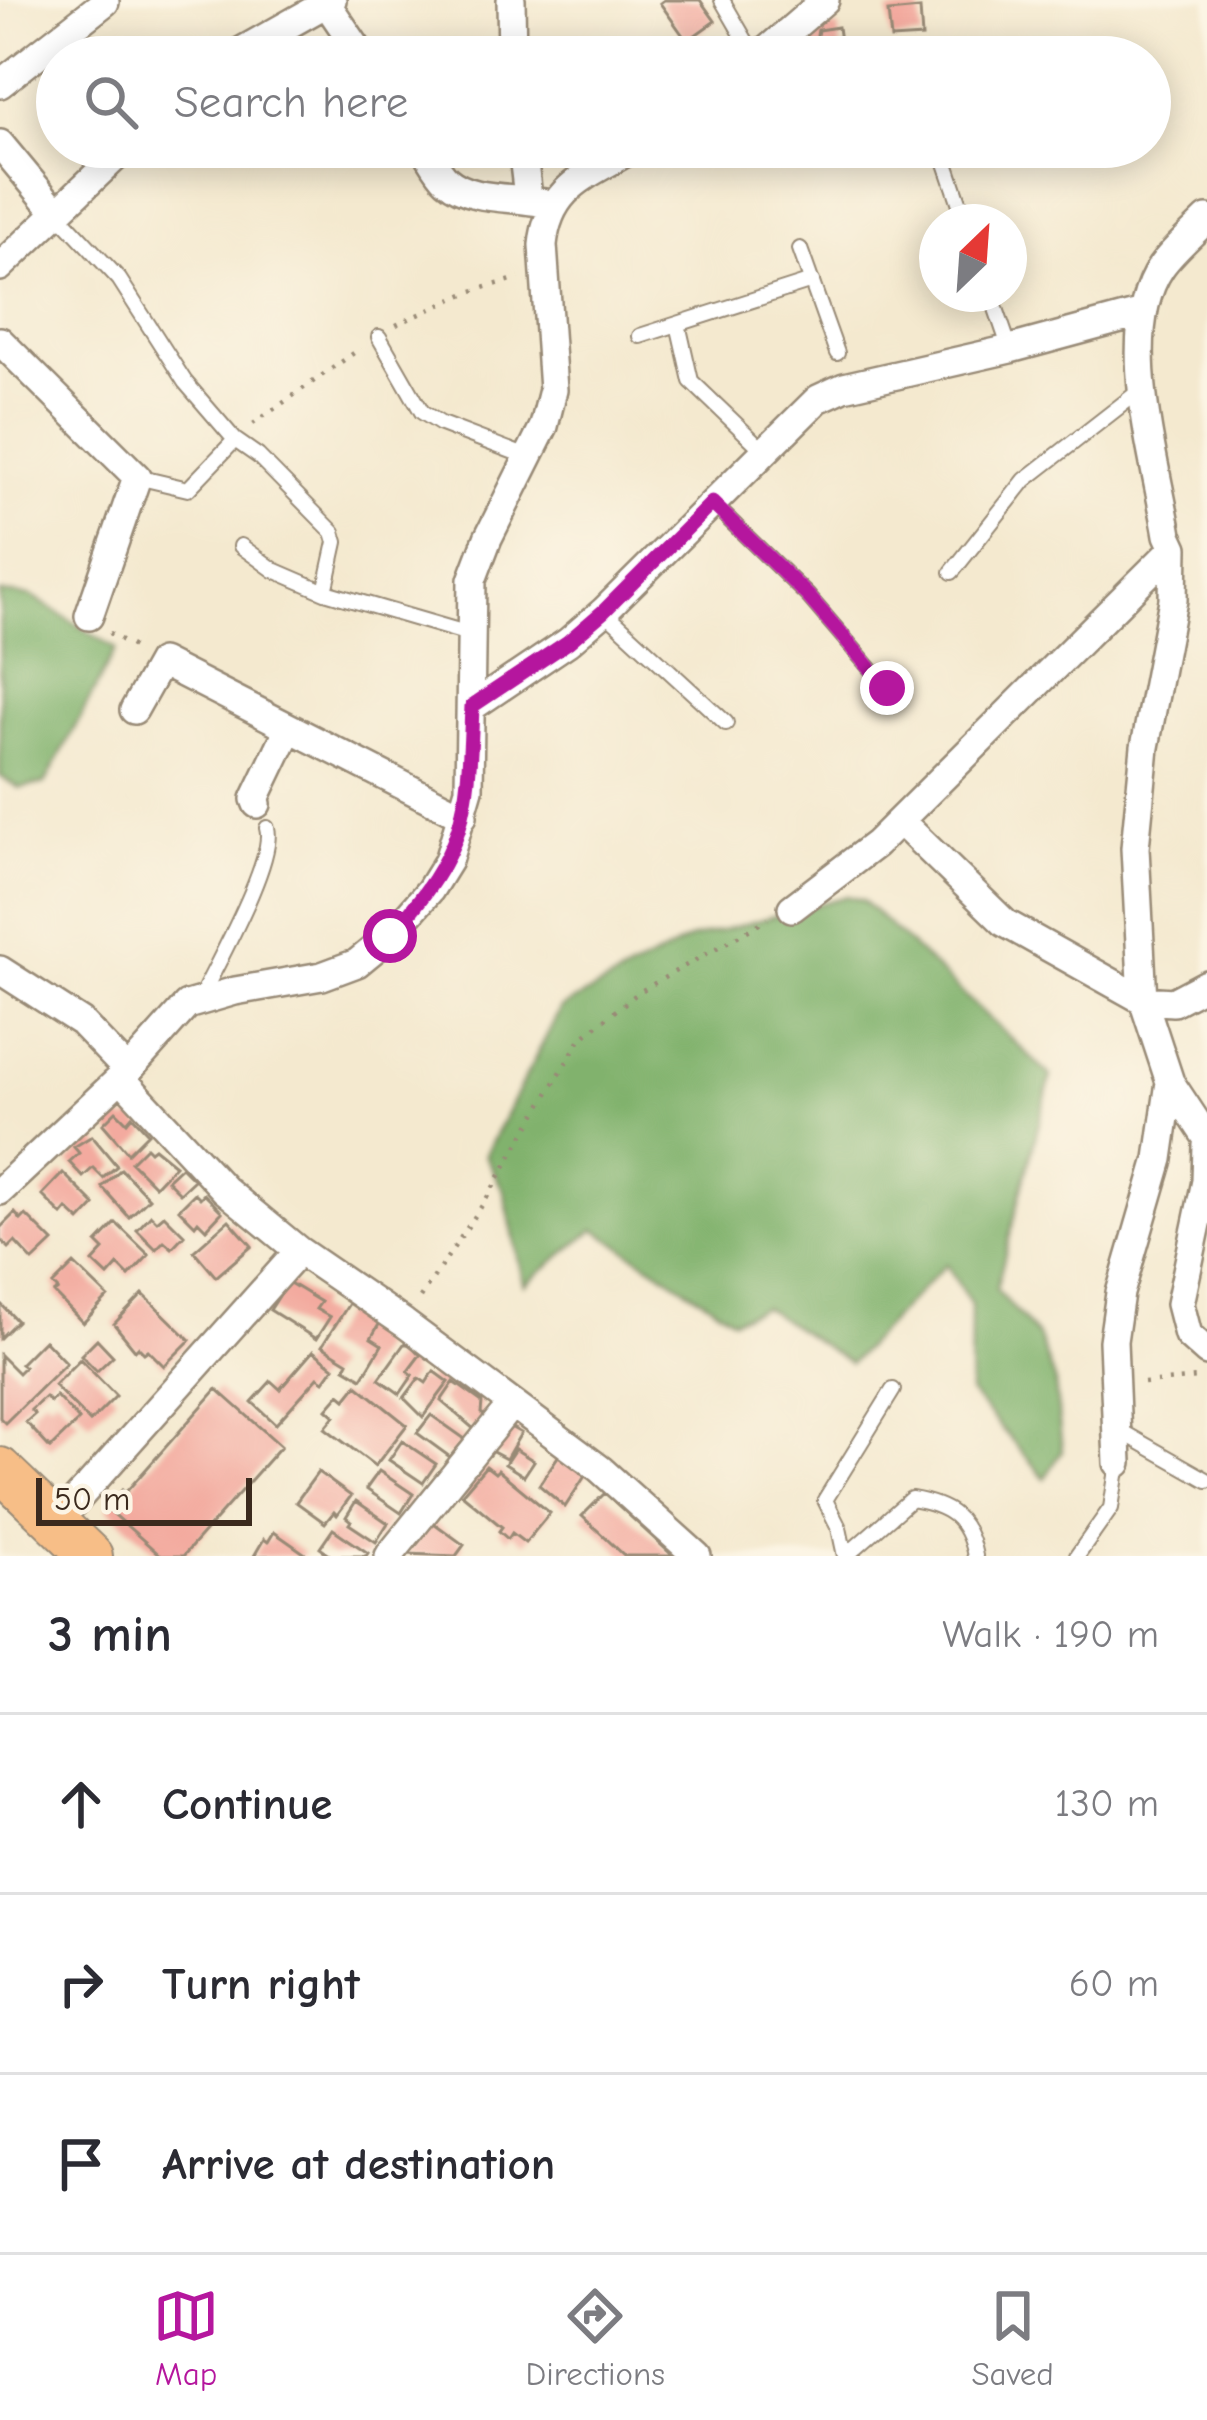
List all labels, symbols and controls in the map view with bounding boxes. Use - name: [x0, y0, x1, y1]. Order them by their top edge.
- search box: [36, 36, 1171, 168]
- icon: search: [78, 69, 144, 135]
- text: Search here: [174, 76, 408, 128]
- north arrow: [919, 204, 1027, 312]
- route end: [860, 661, 914, 715]
- route start: [363, 909, 417, 963]
- scale bar: [36, 1472, 252, 1525]
- text: 50 m: [54, 1480, 130, 1518]
- text: 3 min: [48, 1605, 172, 1664]
- text: Walk · 190 m: [942, 1612, 1159, 1657]
- icon: ahead: [48, 1771, 114, 1837]
- text: Continue: [162, 1778, 332, 1830]
- text: 130 m: [1055, 1781, 1159, 1826]
- icon: right: [48, 1951, 114, 2017]
- text: Turn right: [162, 1958, 360, 2010]
- text: 60 m: [1069, 1961, 1159, 2006]
- icon: arrive: [48, 2131, 114, 2197]
- text: Arrive at destination: [162, 2138, 555, 2190]
- tab: Map: [153, 2283, 219, 2393]
- tab: Directions: [526, 2283, 665, 2393]
- tab: Saved: [971, 2283, 1054, 2393]

